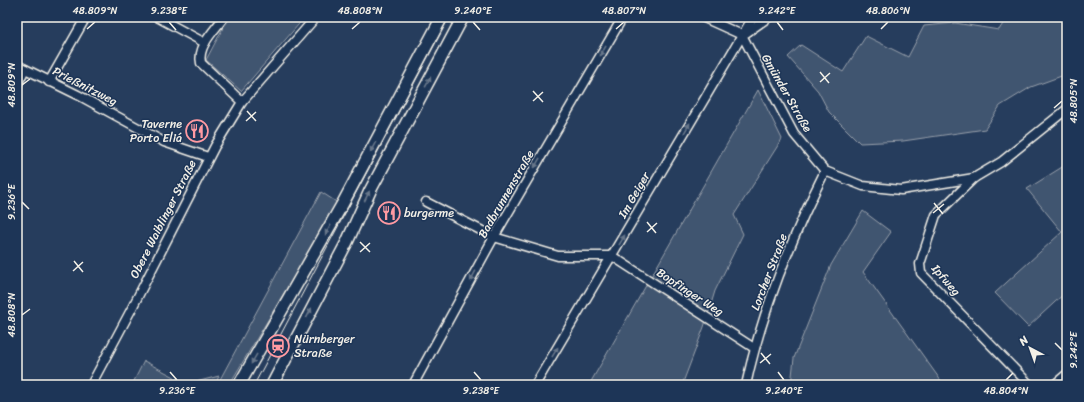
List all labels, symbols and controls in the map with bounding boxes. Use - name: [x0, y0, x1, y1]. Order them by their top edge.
- text: 48.809°N: [73, 2, 118, 20]
- text: 9.238°E: [151, 2, 189, 20]
- text: 48.808°N: [338, 2, 383, 20]
- text: 9.240°E: [454, 2, 493, 20]
- text: 48.807°N: [602, 2, 646, 20]
- text: 9.242°E: [759, 2, 797, 20]
- text: 48.806°N: [866, 2, 910, 20]
- one-way arrow: [599, 45, 606, 57]
- street label: Gmünder Straße: [755, 49, 819, 137]
- street label: Prießnitzweg: [48, 60, 122, 112]
- text: 48.809°N: [3, 62, 21, 108]
- one-way arrow: [425, 76, 432, 88]
- text: 48.805°N: [1065, 78, 1083, 123]
- place label: Taverne Porto Eliá: [130, 113, 182, 149]
- restaurant icon: Taverne Porto Eliá: [184, 118, 210, 144]
- one-way arrow: [684, 122, 691, 134]
- one-way arrow: [370, 141, 376, 153]
- street label: Badbrunnenstraße: [472, 146, 540, 242]
- street label: Obere Waiblinger Straße: [123, 156, 203, 282]
- one-way arrow: [534, 157, 541, 169]
- street label: Im Geiger: [611, 167, 657, 223]
- text: 9.236°E: [3, 183, 21, 220]
- one-way arrow: [364, 191, 370, 202]
- restaurant icon: burgerme: [376, 200, 402, 226]
- place label: burgerme: [404, 202, 454, 224]
- one-way arrow: [325, 224, 331, 236]
- street label: Lorcher Straße: [744, 230, 794, 314]
- one-way arrow: [618, 234, 625, 246]
- street label: Ipfweg: [925, 258, 966, 301]
- street label: Bopfinger Weg: [652, 262, 728, 322]
- one-way arrow: [470, 270, 476, 282]
- text: 48.808°N: [3, 292, 21, 337]
- one-way arrow: [306, 307, 312, 319]
- place label: Nürnberger Straße: [294, 328, 356, 364]
- north arrow: [1010, 328, 1050, 368]
- text: 9.242°E: [1065, 330, 1083, 368]
- text: N: [1014, 331, 1033, 351]
- station icon: Nürnberger Straße: [265, 333, 291, 359]
- one-way arrow: [551, 346, 558, 358]
- one-way arrow: [250, 353, 257, 365]
- text: 9.236°E: [159, 382, 196, 400]
- text: 9.238°E: [463, 382, 501, 400]
- text: 9.240°E: [765, 382, 804, 400]
- text: 48.804°N: [983, 382, 1029, 400]

